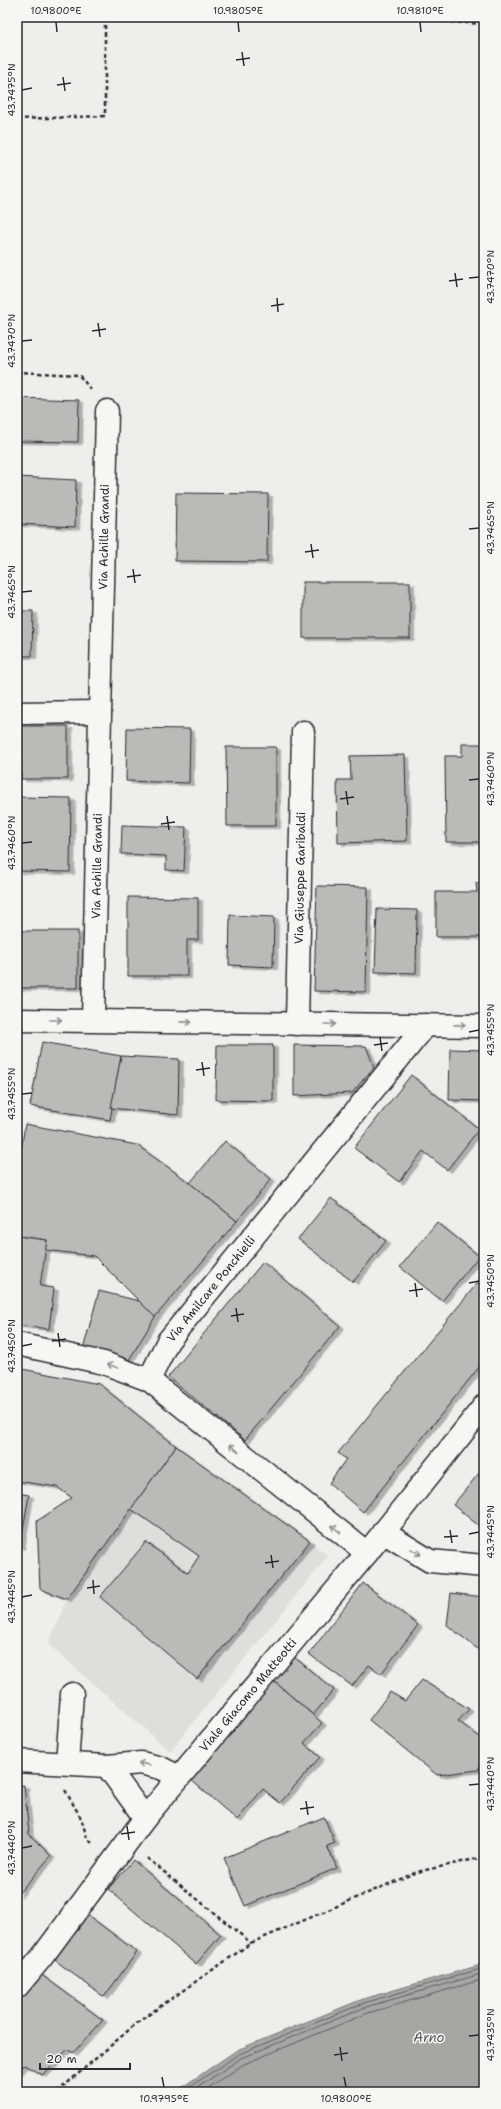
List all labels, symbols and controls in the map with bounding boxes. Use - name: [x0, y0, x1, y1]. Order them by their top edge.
- text: 10.9800°E: [31, 4, 81, 17]
- text: 10.9805°E: [213, 4, 263, 17]
- text: 10.9810°E: [396, 4, 444, 17]
- text: 43.7475°N: [5, 63, 18, 117]
- text: 43.7470°N: [484, 250, 497, 304]
- text: 43.7470°N: [5, 314, 18, 368]
- street label: Via Achille Grandi: [95, 484, 113, 590]
- text: 43.7465°N: [484, 501, 497, 555]
- text: 43.7465°N: [5, 565, 18, 619]
- text: 43.7460°N: [484, 752, 497, 806]
- street label: Via Giuseppe Garibaldi: [291, 812, 309, 944]
- street label: Via Achille Grandi: [88, 813, 106, 919]
- text: 43.7460°N: [5, 816, 18, 870]
- text: 43.7455°N: [484, 1004, 497, 1056]
- one-way arrow: [49, 1016, 62, 1024]
- one-way arrow: [179, 1018, 192, 1026]
- one-way arrow: [323, 1020, 336, 1028]
- one-way arrow: [453, 1022, 466, 1029]
- text: 43.7455°N: [5, 1068, 18, 1120]
- street label: Via Amilcare Ponchielli: [163, 1233, 259, 1345]
- text: 43.7450°N: [484, 1254, 497, 1308]
- text: 43.7450°N: [5, 1319, 18, 1373]
- one-way arrow: [107, 1362, 119, 1370]
- one-way arrow: [229, 1443, 240, 1452]
- text: 43.7445°N: [484, 1505, 497, 1559]
- one-way arrow: [331, 1524, 342, 1533]
- one-way arrow: [410, 1549, 422, 1557]
- text: 43.7445°N: [5, 1570, 18, 1624]
- street label: Viale Giacomo Matteotti: [196, 1635, 300, 1755]
- text: 43.7440°N: [484, 1757, 497, 1811]
- one-way arrow: [138, 1760, 151, 1768]
- text: 43.7440°N: [5, 1821, 18, 1875]
- text: 43.7435°N: [484, 2008, 497, 2062]
- water label: Arno: [414, 2029, 445, 2046]
- scale bar: [40, 2045, 130, 2071]
- text: 20 m: [46, 2051, 77, 2067]
- text: 10.9795°E: [139, 2092, 189, 2105]
- text: 10.9800°E: [321, 2092, 371, 2105]

